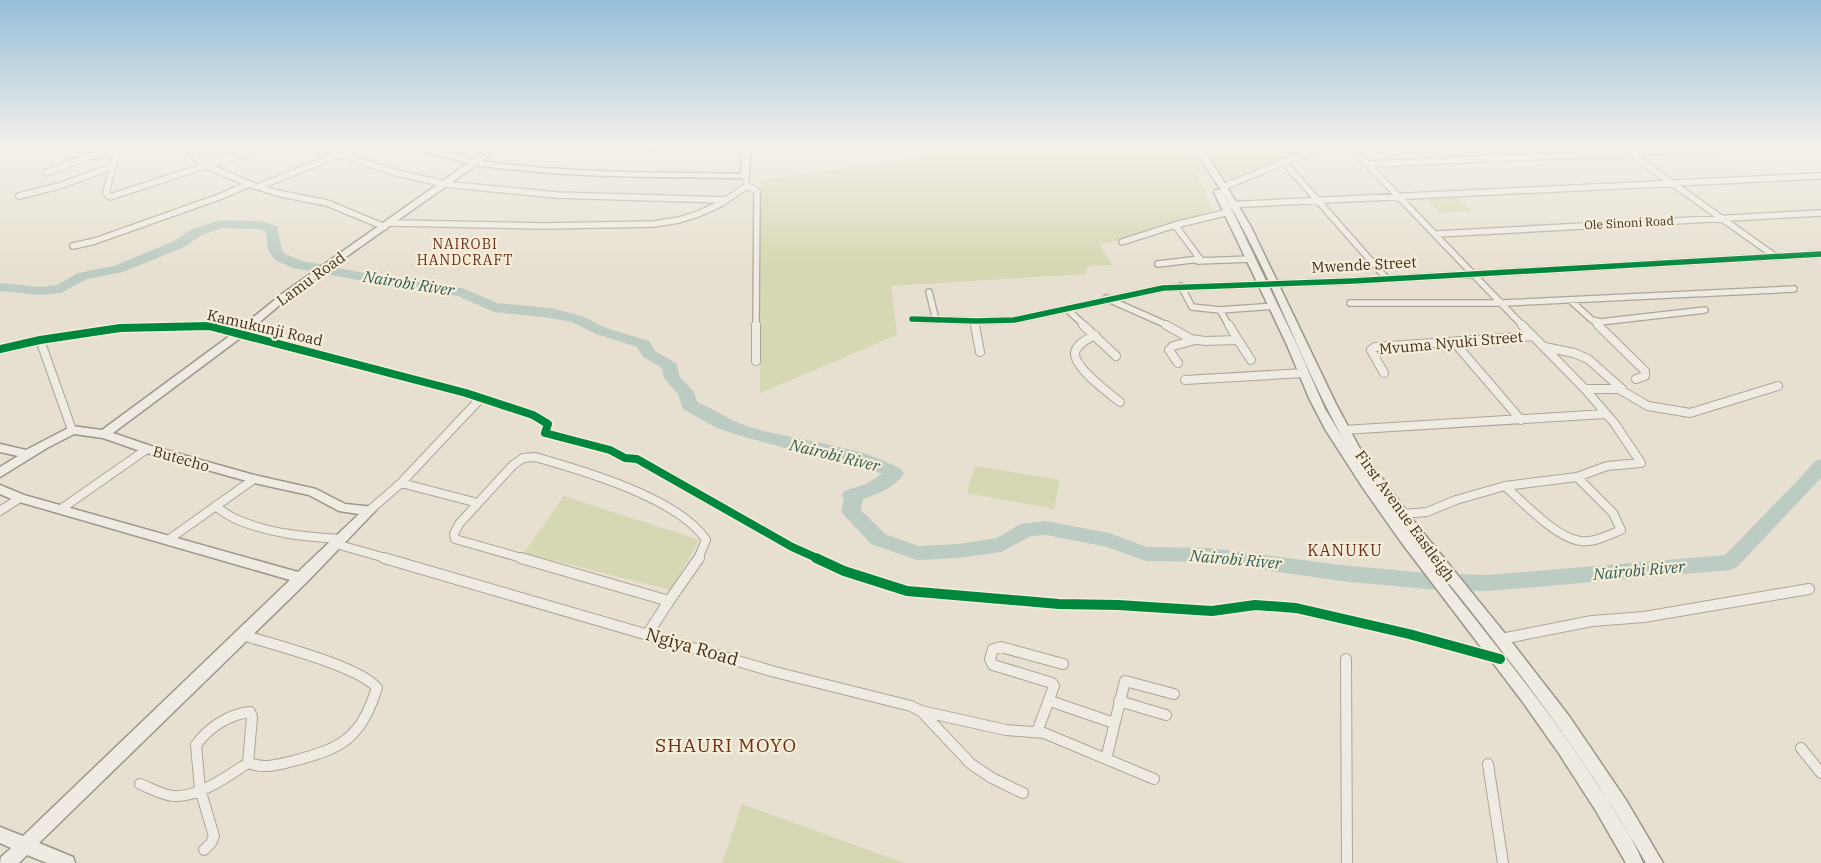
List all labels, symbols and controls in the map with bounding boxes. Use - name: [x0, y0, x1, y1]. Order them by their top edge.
- street label: Ole Sinoni Road: [1584, 213, 1674, 232]
- district label: NAIROBI HANDCRAFT: [417, 235, 513, 269]
- street label: Lamu Road: [273, 247, 349, 310]
- street label: Mwende Street: [1311, 252, 1417, 277]
- water label: Nairobi River: [361, 266, 457, 300]
- street label: Kamukunji Road: [205, 305, 325, 350]
- street label: Mvuma Nyuki Street: [1378, 327, 1524, 358]
- water label: Nairobi River: [787, 434, 883, 476]
- street label: Butecho: [151, 441, 212, 476]
- street label: First Avenue Eastleigh: [1351, 446, 1459, 585]
- district label: KANUKU: [1307, 540, 1383, 560]
- water label: Nairobi River: [1188, 545, 1284, 573]
- water label: Nairobi River: [1591, 556, 1687, 584]
- street label: Ngiya Road: [643, 622, 741, 671]
- district label: SHAURI MOYO: [655, 733, 797, 757]

